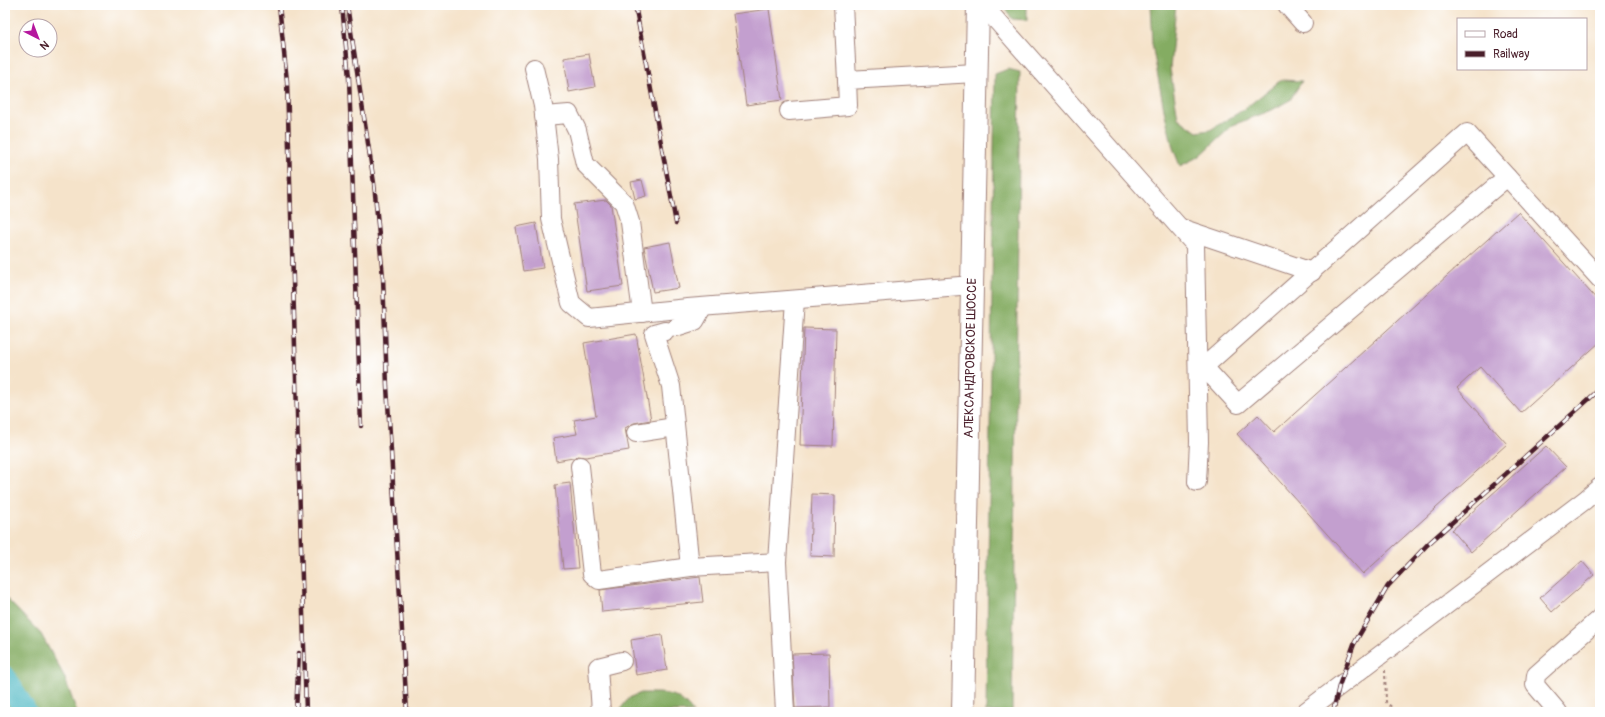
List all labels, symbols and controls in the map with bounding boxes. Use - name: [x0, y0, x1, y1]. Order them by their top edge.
- north arrow: [18, 18, 58, 58]
- legend: [1457, 18, 1587, 70]
- text: Road: [1493, 27, 1518, 42]
- text: N: [37, 38, 51, 53]
- text: Railway: [1493, 47, 1529, 62]
- street label: АЛЕКСАНДРОВСКОЕ ШОССЕ: [961, 278, 980, 438]

